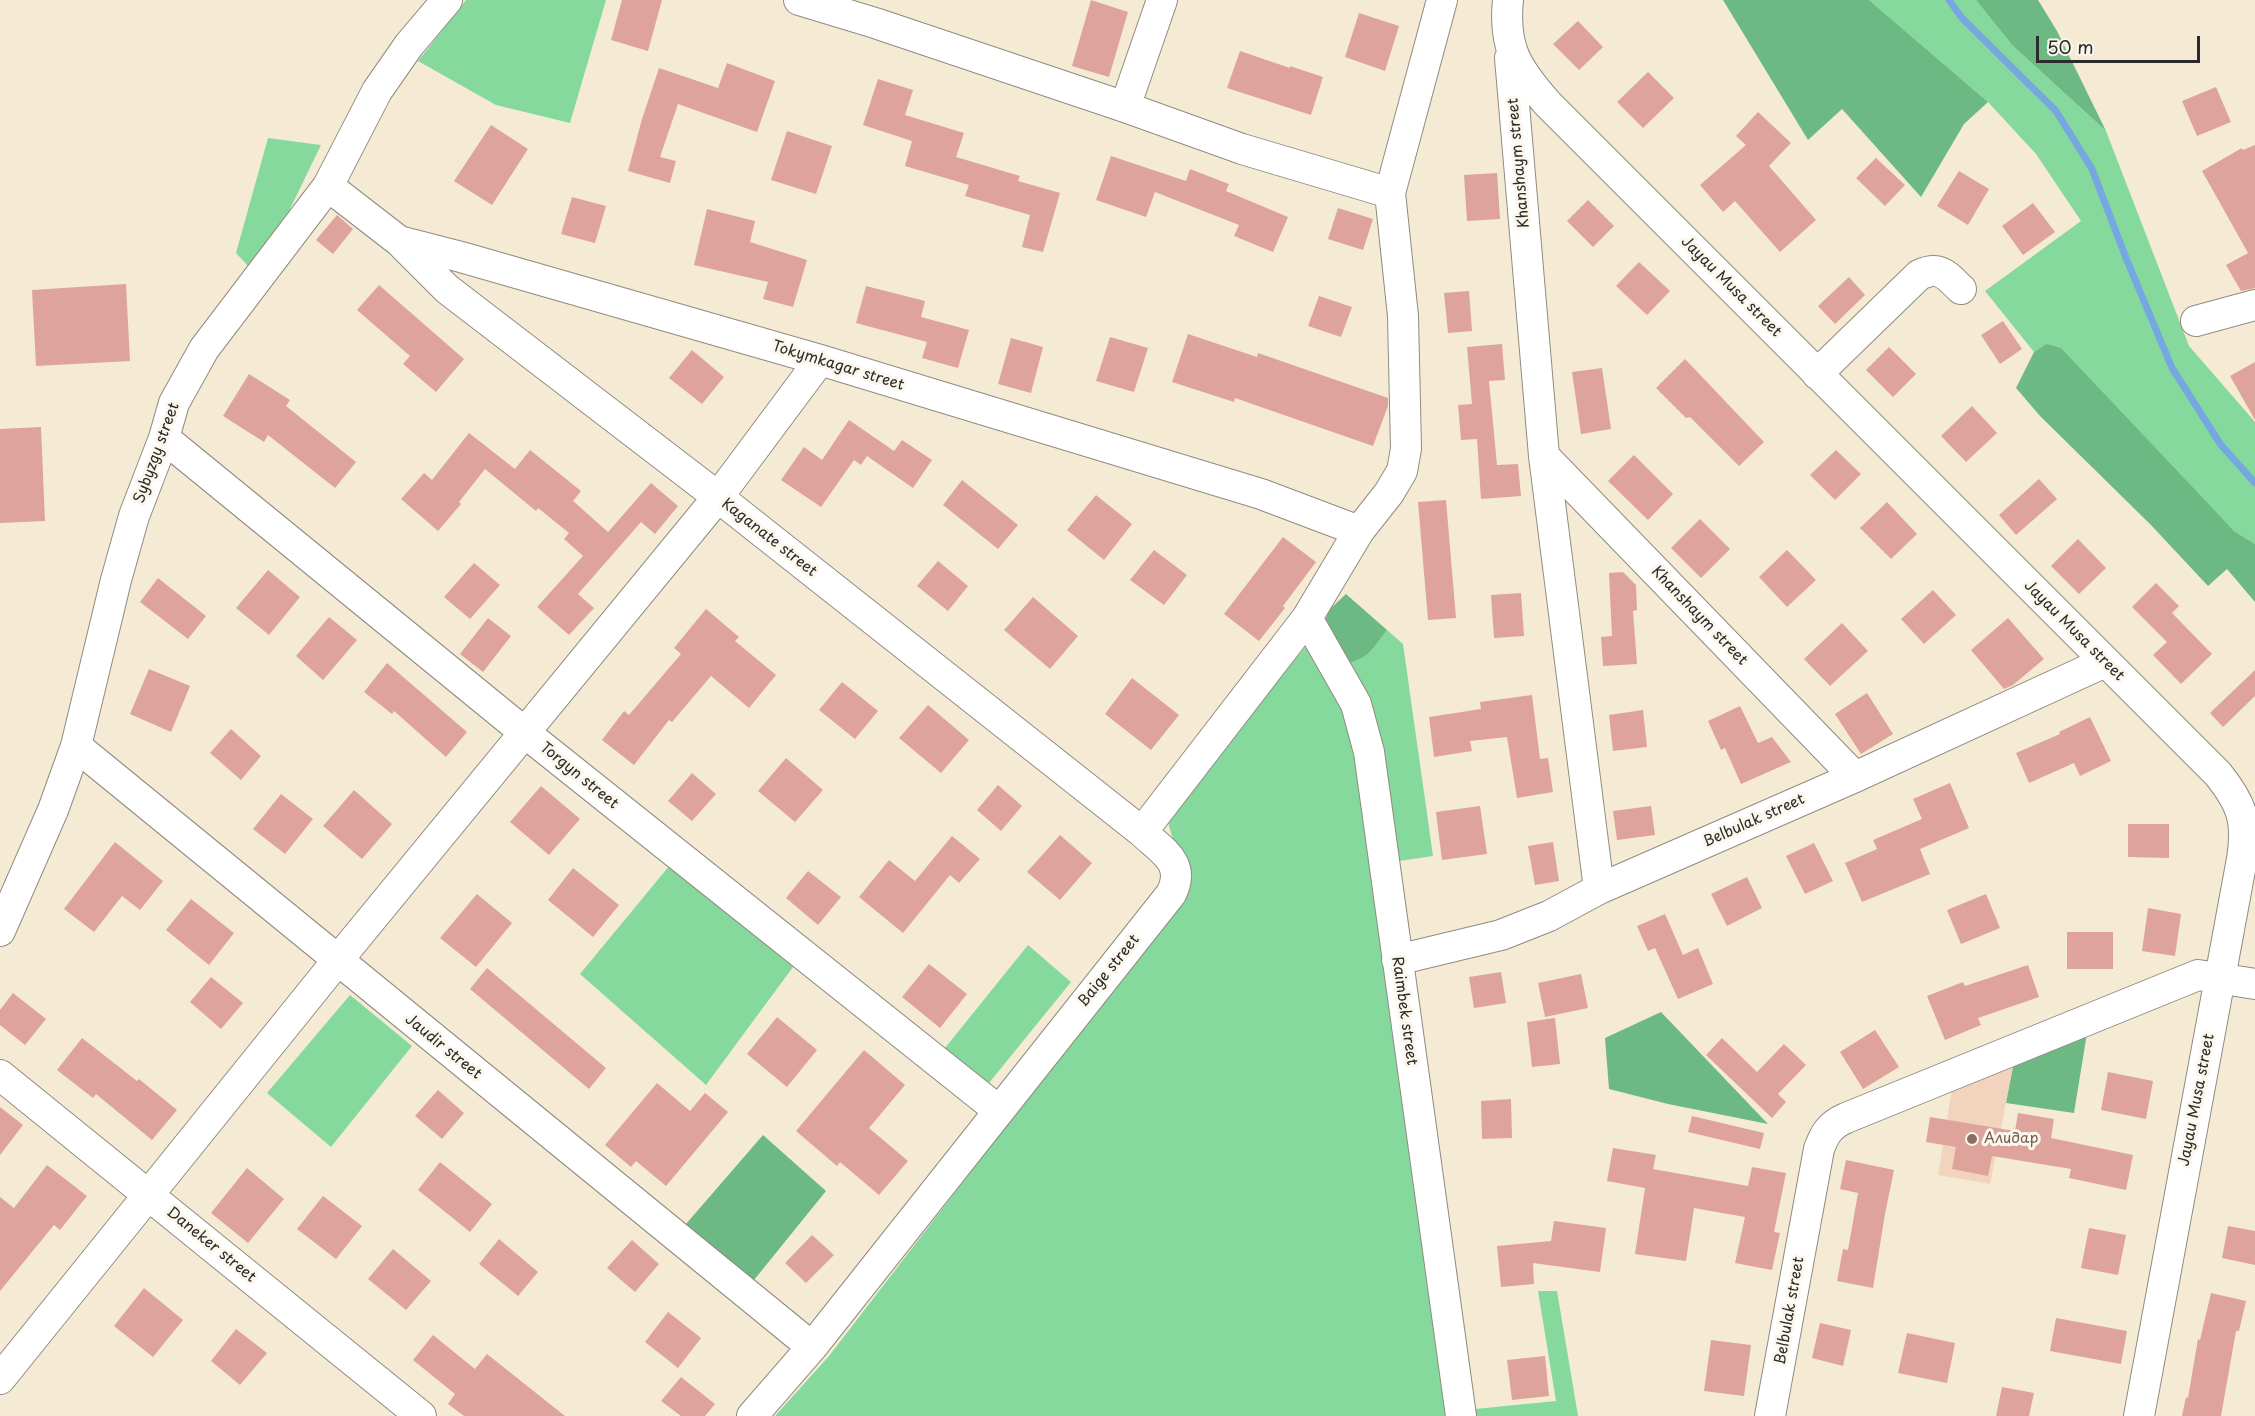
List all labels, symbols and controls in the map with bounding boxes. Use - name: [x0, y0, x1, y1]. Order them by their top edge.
- scale bar: [2039, 24, 2202, 62]
- text: 50 m: [2047, 33, 2094, 60]
- street label: Khanshaym street: [1504, 97, 1534, 229]
- street label: Jayau Musa street: [1677, 233, 1785, 341]
- street label: Tokymkagar street: [770, 337, 906, 395]
- street label: Sybyzgy street: [130, 400, 184, 506]
- street label: Kaganate street: [718, 495, 820, 581]
- street label: Khanshaym street: [1647, 563, 1751, 669]
- street label: Jayau Musa street: [2020, 577, 2128, 685]
- street label: Torgyn street: [536, 739, 622, 813]
- street label: Belbulak street: [1700, 791, 1808, 851]
- street label: Baige street: [1074, 931, 1144, 1011]
- street label: Raimbek street: [1387, 955, 1421, 1067]
- street label: Jaudir street: [401, 1011, 485, 1083]
- street label: Jayau Musa street: [2175, 1032, 2219, 1168]
- place label: Алидар: [1984, 1130, 2039, 1148]
- marker: Алидар: [1965, 1132, 1979, 1146]
- street label: Daneker street: [163, 1203, 259, 1287]
- street label: Belbulak street: [1772, 1256, 1808, 1366]

